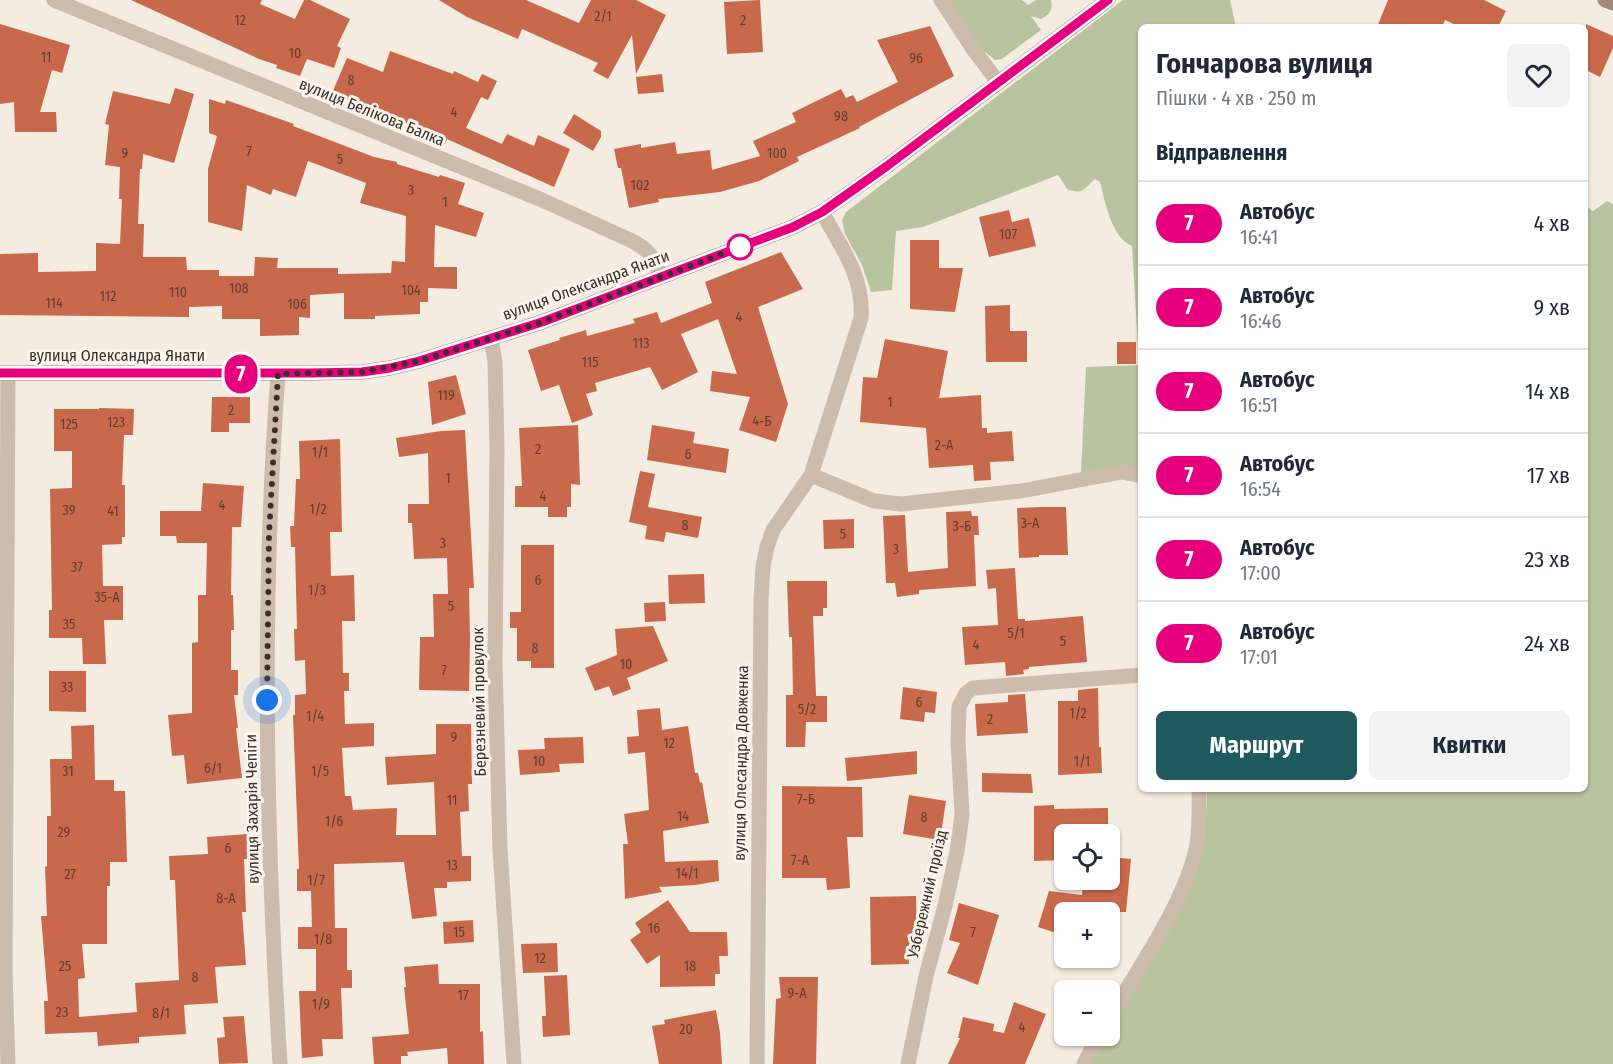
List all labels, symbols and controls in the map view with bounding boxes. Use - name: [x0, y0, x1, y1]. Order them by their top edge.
- house number: 2/1: [594, 8, 612, 25]
- house number: 12: [234, 12, 246, 29]
- house number: 2: [740, 12, 746, 29]
- button: heart: [1507, 44, 1570, 107]
- house number: 10: [289, 45, 301, 62]
- text: Гончарова вулиця: [1156, 47, 1373, 80]
- house number: 11: [41, 49, 51, 66]
- house number: 96: [909, 50, 923, 67]
- house number: 8: [348, 72, 355, 89]
- street label: вулиця Белікова Балка: [297, 74, 448, 150]
- text: Пішки · 4 хв · 250 m: [1156, 86, 1317, 110]
- house number: 4: [451, 104, 458, 121]
- house number: 98: [834, 108, 848, 125]
- text: Відправлення: [1156, 139, 1287, 166]
- house number: 7: [246, 143, 252, 160]
- house number: 9: [122, 145, 129, 162]
- house number: 100: [767, 145, 787, 162]
- house number: 5: [337, 151, 343, 168]
- house number: 102: [631, 177, 649, 194]
- house number: 3: [408, 182, 414, 199]
- house number: 1: [442, 194, 448, 211]
- text: Автобус: [1240, 198, 1315, 225]
- text: 7: [1185, 210, 1193, 236]
- text: 4 хв: [1533, 210, 1570, 237]
- text: 16:41: [1240, 225, 1278, 249]
- house number: 107: [999, 226, 1017, 243]
- unlabelled marker: [727, 234, 753, 260]
- street label: вулиця Олександра Янати: [500, 246, 672, 324]
- house number: 108: [229, 280, 249, 297]
- house number: 104: [401, 282, 421, 299]
- text: Автобус: [1240, 282, 1315, 309]
- house number: 110: [169, 284, 187, 301]
- house number: 112: [100, 288, 116, 305]
- text: 7: [1185, 294, 1193, 320]
- text: 9 хв: [1533, 294, 1570, 321]
- house number: 114: [45, 295, 63, 312]
- house number: 106: [287, 296, 307, 313]
- house number: 4: [736, 309, 743, 326]
- text: 16:46: [1240, 309, 1281, 333]
- house number: 113: [632, 335, 650, 352]
- street label: вулиця Олександра Янати: [29, 346, 205, 365]
- line badge: 7: [222, 354, 260, 394]
- house number: 115: [581, 354, 599, 371]
- text: 7: [237, 361, 245, 387]
- text: Автобус: [1240, 366, 1315, 393]
- text: 7: [1185, 378, 1193, 404]
- text: 14 хв: [1525, 378, 1570, 405]
- house number: 119: [437, 387, 455, 404]
- text: 16:51: [1240, 393, 1278, 417]
- house number: 1: [887, 394, 893, 411]
- house number: 2: [228, 402, 234, 419]
- house number: 4-Б: [752, 413, 772, 430]
- house number: 123: [107, 414, 125, 431]
- house number: 125: [60, 416, 78, 433]
- house number: 2-А: [935, 437, 954, 454]
- house number: 2: [535, 441, 541, 458]
- house number: 1/1: [312, 444, 328, 461]
- house number: 6: [685, 446, 692, 463]
- text: Автобус: [1240, 450, 1315, 477]
- text: 7: [1185, 462, 1193, 488]
- text: 17 хв: [1527, 462, 1570, 489]
- house number: 1: [445, 470, 451, 487]
- text: 16:54: [1240, 477, 1281, 501]
- house number: 4: [540, 488, 547, 505]
- house number: 4: [219, 497, 226, 514]
- house number: 1/2: [309, 501, 327, 518]
- house number: 39: [63, 502, 76, 519]
- house number: 41: [107, 503, 119, 520]
- house number: 3-А: [1021, 515, 1040, 532]
- house number: 8: [682, 517, 689, 534]
- house number: 3-Б: [953, 518, 971, 535]
- house number: 5: [840, 526, 846, 543]
- text: Автобус: [1240, 534, 1315, 561]
- house number: 3: [440, 535, 446, 552]
- house number: 3: [893, 541, 899, 558]
- text: 7: [1185, 546, 1193, 572]
- text: 23 хв: [1525, 546, 1570, 573]
- house number: 37: [71, 559, 83, 576]
- text: 17:00: [1240, 561, 1281, 585]
- house number: 6: [535, 572, 542, 589]
- house number: 1/3: [308, 582, 326, 599]
- house number: 35-А: [94, 589, 120, 606]
- house number: 5: [448, 598, 454, 615]
- house number: 35: [63, 616, 75, 633]
- text: Автобус: [1240, 618, 1315, 645]
- house number: 5/1: [1007, 625, 1025, 642]
- street label: Березневий провулок: [468, 627, 490, 777]
- text: 7: [1185, 630, 1193, 656]
- text: 24 хв: [1524, 630, 1570, 657]
- house number: 5: [1060, 633, 1066, 650]
- house number: 4: [973, 637, 980, 654]
- house number: 8: [532, 640, 539, 657]
- text: 17:01: [1240, 645, 1278, 669]
- house number: 10: [620, 656, 632, 673]
- house number: 7: [441, 662, 447, 679]
- street label: вулиця Олесандра Довженка: [730, 665, 752, 861]
- house number: 33: [61, 679, 73, 696]
- your location: [252, 685, 282, 715]
- house number: 6: [916, 694, 923, 711]
- house number: 5/2: [798, 701, 816, 718]
- house number: 1/2: [1069, 705, 1087, 722]
- house number: 1/4: [306, 708, 324, 725]
- house number: 2: [987, 711, 993, 728]
- button: Маршрут: [1156, 711, 1357, 780]
- button: Квитки: [1369, 711, 1570, 780]
- house number: 9: [451, 729, 458, 746]
- street label: вулиця Захарія Чепіги: [241, 734, 263, 884]
- house number: 12: [663, 735, 675, 752]
- house number: 10: [533, 753, 545, 770]
- house number: 1/1: [1074, 753, 1090, 770]
- house number: 6/1: [204, 760, 222, 777]
- house number: 31: [62, 763, 74, 780]
- house number: 1/5: [311, 763, 329, 780]
- house number: 7-Б: [797, 791, 815, 808]
- house number: 11: [447, 792, 457, 809]
- house number: 14: [677, 808, 689, 825]
- house number: 8: [921, 809, 928, 826]
- house number: 1/6: [325, 813, 343, 830]
- house number: 29: [58, 824, 71, 841]
- map controls: [1054, 824, 1120, 1046]
- button: locate: [1054, 824, 1120, 890]
- street label: Узбережний проїзд: [903, 828, 951, 961]
- house number: 6: [225, 840, 232, 857]
- house number: 7-А: [791, 852, 810, 869]
- house number: 13: [446, 857, 458, 874]
- house number: 14/1: [675, 865, 699, 882]
- house number: 27: [64, 866, 76, 883]
- house number: 1/7: [307, 872, 325, 889]
- house number: 8-А: [216, 890, 236, 907]
- button: +: [1054, 902, 1120, 968]
- house number: 16: [648, 920, 660, 937]
- house number: 15: [453, 924, 465, 941]
- house number: 7: [970, 924, 976, 941]
- house number: 1/8: [314, 931, 332, 948]
- house number: 12: [534, 950, 546, 967]
- house number: 25: [59, 958, 71, 975]
- house number: 18: [684, 958, 696, 975]
- house number: 8: [192, 969, 199, 986]
- button: −: [1054, 980, 1120, 1046]
- house number: 9-А: [787, 985, 807, 1002]
- house number: 17: [457, 987, 469, 1004]
- house number: 1/9: [312, 996, 330, 1013]
- house number: 23: [56, 1004, 68, 1021]
- house number: 8/1: [152, 1005, 170, 1022]
- house number: 4: [1019, 1019, 1026, 1036]
- house number: 20: [679, 1021, 693, 1038]

